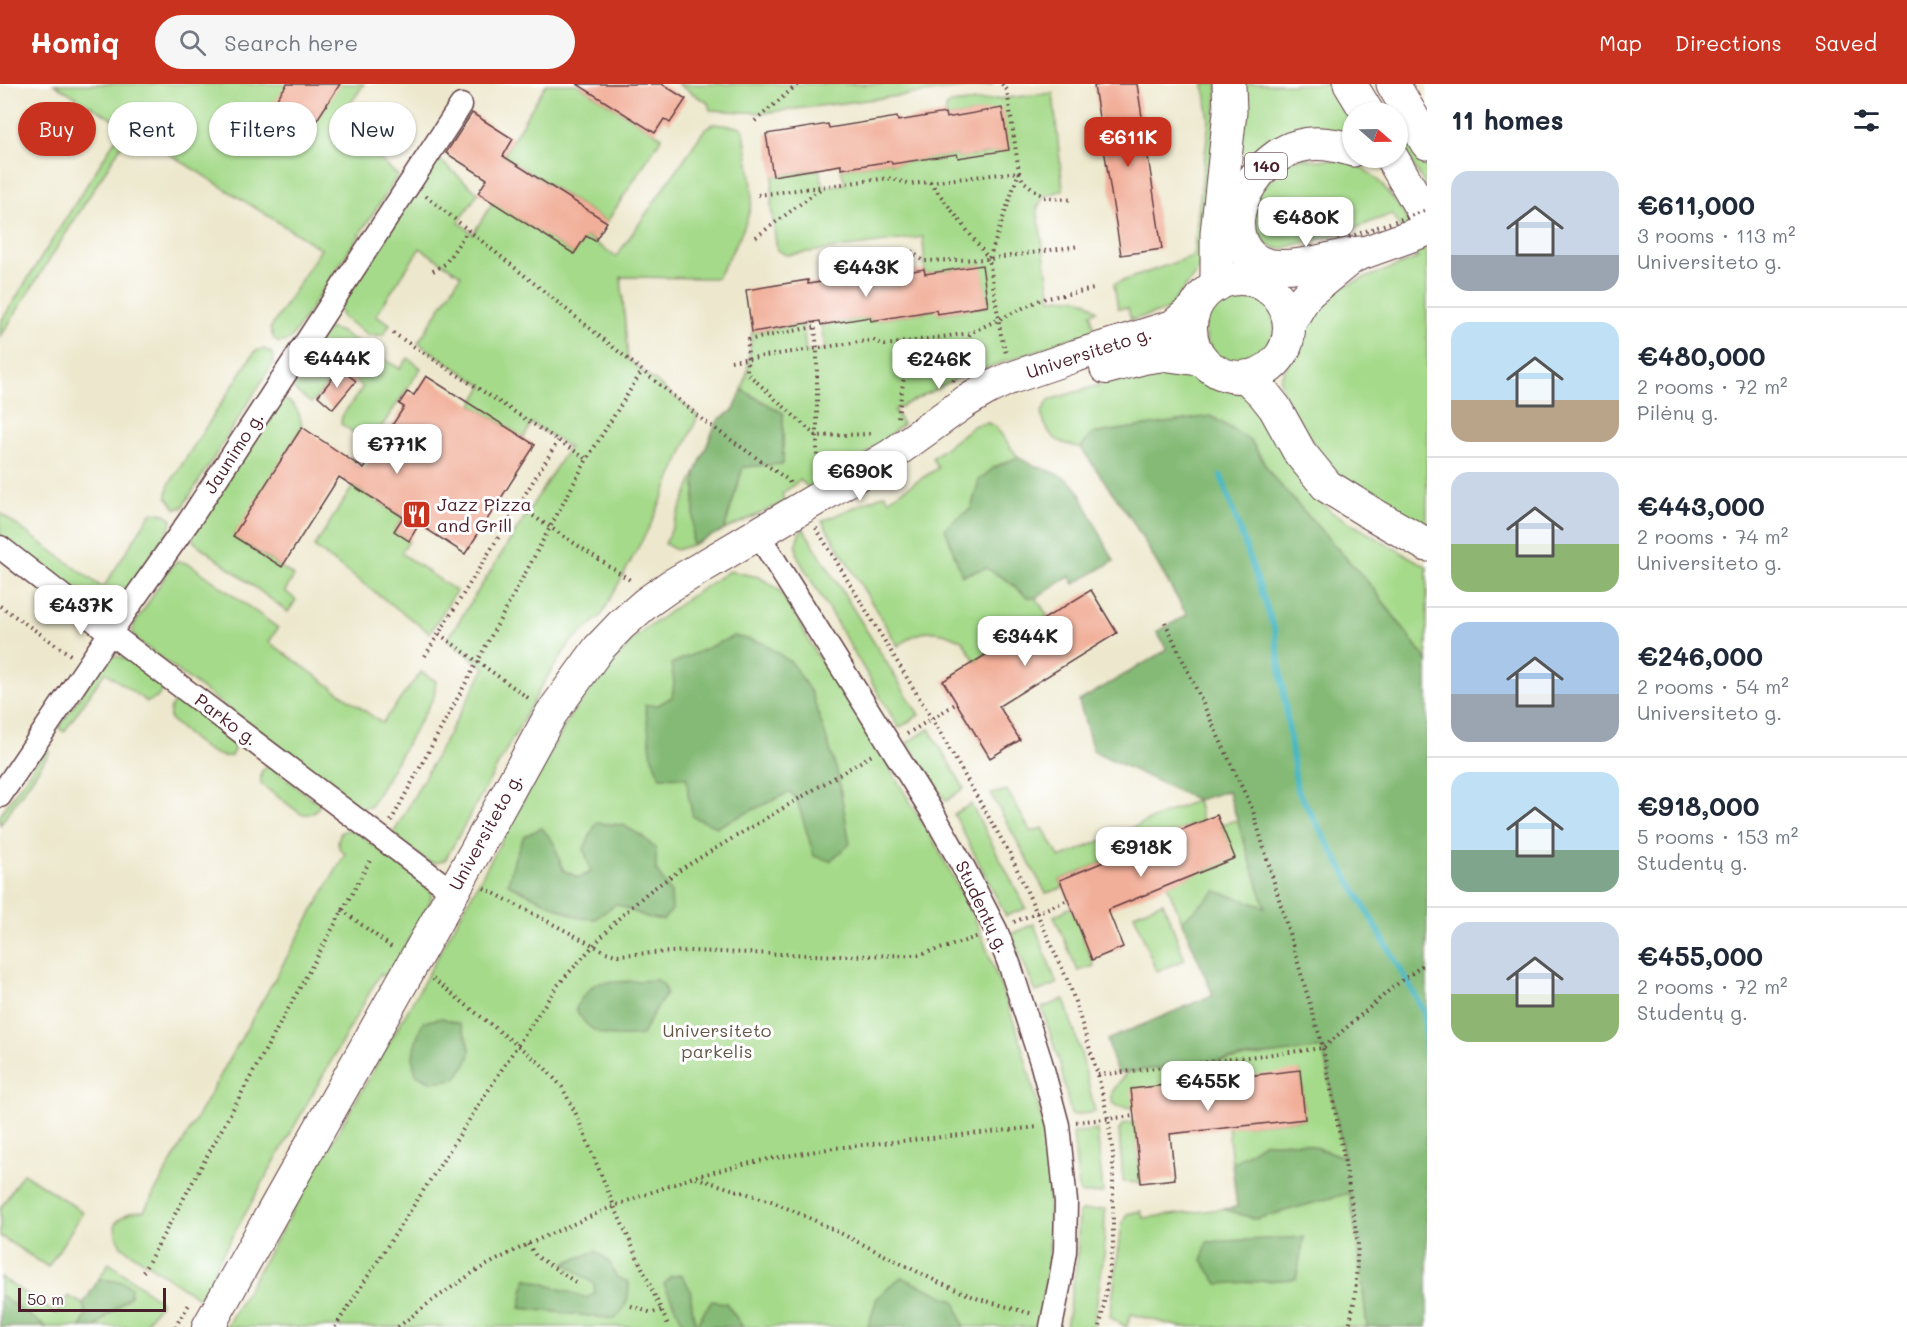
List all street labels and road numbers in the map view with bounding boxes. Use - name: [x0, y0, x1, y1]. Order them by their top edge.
- road number: 140: [1245, 153, 1287, 179]
- street label: Universiteto g.: [1023, 320, 1155, 384]
- street label: Jaunimo g.: [198, 407, 269, 498]
- street label: Parko g.: [190, 688, 263, 751]
- street label: Universiteto g.: [443, 769, 527, 894]
- street label: Studentų g.: [950, 856, 1016, 957]

